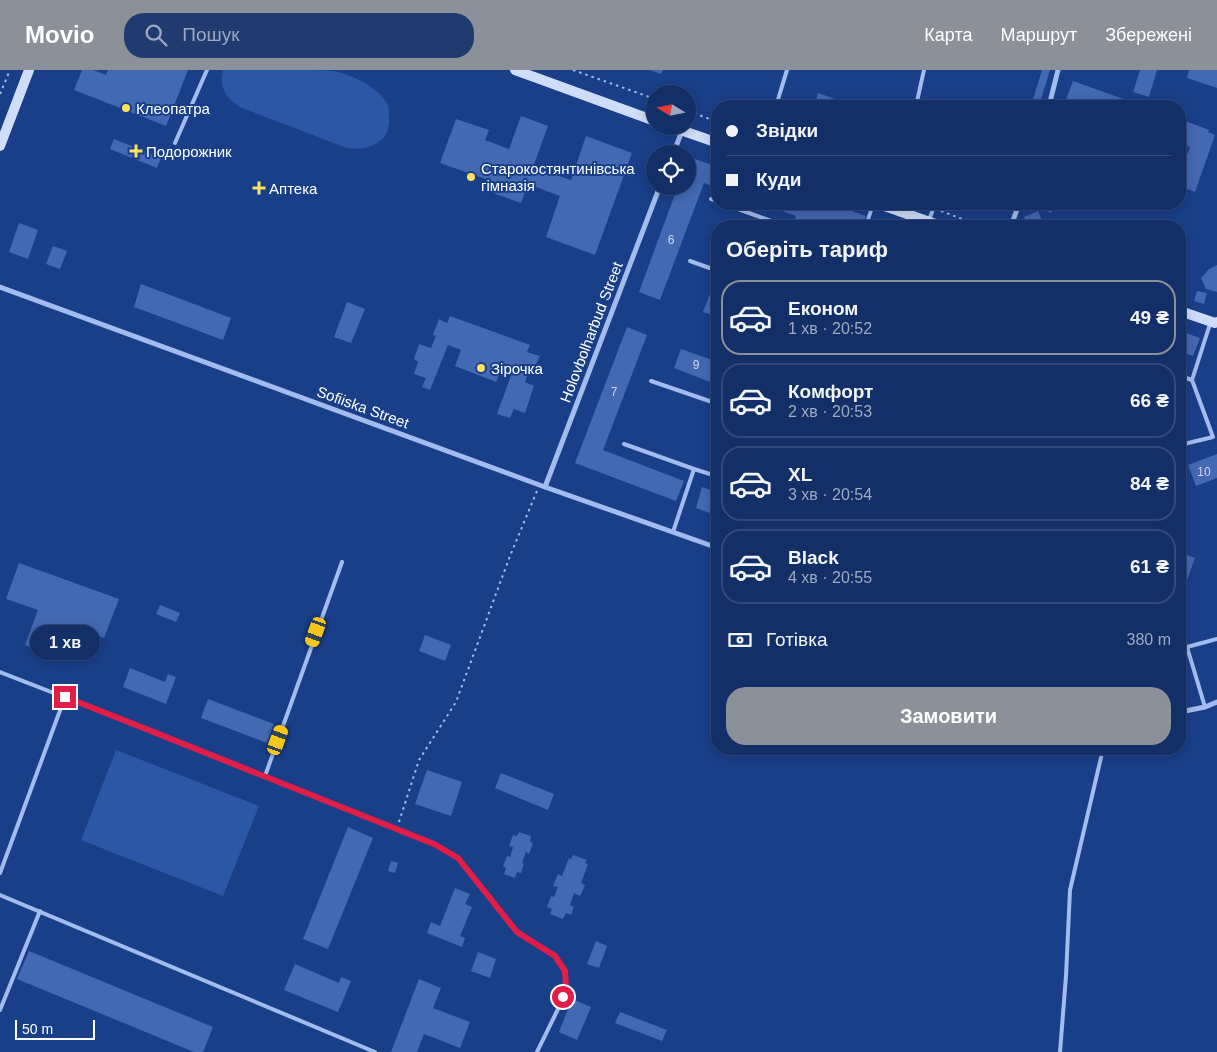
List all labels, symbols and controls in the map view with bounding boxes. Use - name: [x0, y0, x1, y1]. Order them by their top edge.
- search box: [124, 13, 474, 58]
- text: Movio: [25, 21, 94, 48]
- icon: search: [142, 21, 170, 49]
- text: Пошук: [182, 24, 240, 45]
- text: Карта: [924, 25, 972, 45]
- text: Маршрут: [1000, 25, 1077, 45]
- text: Збережені: [1105, 25, 1192, 45]
- north arrow: [646, 85, 696, 135]
- map controls: [646, 85, 696, 195]
- place label: Клеопатра: [136, 100, 211, 117]
- marker: Клеопатра: [120, 102, 132, 114]
- text: Звідки: [756, 120, 818, 141]
- place label: Подорожник: [146, 143, 232, 160]
- marker: Подорожник: [130, 145, 142, 157]
- button: locate: [646, 145, 696, 195]
- place label: Старокостянтинівська гімназія: [481, 160, 635, 194]
- text: Куди: [756, 169, 801, 190]
- marker: Старокостянтинівська гімназія: [465, 171, 477, 183]
- place label: Аптека: [269, 180, 318, 197]
- marker: Аптека: [253, 182, 265, 194]
- house number: 6: [668, 233, 675, 247]
- text: Оберіть тариф: [726, 237, 888, 262]
- street label: Holovbolharbud Street: [556, 259, 626, 405]
- icon: car: [728, 295, 773, 340]
- text: Економ: [788, 298, 858, 319]
- text: 49 ₴: [1130, 307, 1169, 328]
- text: 1 хв · 20:52: [788, 320, 872, 337]
- house number: 9: [693, 358, 700, 372]
- place label: Зірочка: [491, 360, 543, 377]
- marker: Зірочка: [475, 362, 487, 374]
- icon: car: [728, 378, 773, 423]
- text: Комфорт: [788, 381, 873, 402]
- street label: Sofiiska Street: [315, 382, 412, 432]
- house number: 7: [611, 385, 618, 399]
- text: 66 ₴: [1130, 390, 1169, 411]
- text: 2 хв · 20:53: [788, 403, 872, 420]
- icon: car: [728, 461, 773, 506]
- text: XL: [788, 464, 812, 485]
- house number: 10: [1197, 465, 1211, 479]
- text: 84 ₴: [1130, 473, 1169, 494]
- text: 3 хв · 20:54: [788, 486, 872, 503]
- icon: car: [728, 544, 773, 589]
- text: Black: [788, 547, 839, 568]
- text: 61 ₴: [1130, 556, 1169, 577]
- text: 4 хв · 20:55: [788, 569, 872, 586]
- car: [303, 615, 328, 649]
- callout: 1 хв: [30, 624, 100, 660]
- icon: cash: [726, 626, 754, 654]
- text: Готівка: [766, 629, 827, 650]
- text: 380 m: [1127, 631, 1171, 648]
- text: 1 хв: [49, 634, 81, 651]
- route end: [54, 686, 76, 708]
- button: Замовити: [726, 687, 1171, 745]
- car: [265, 723, 290, 757]
- route start: [552, 986, 574, 1008]
- scale bar: [15, 1017, 95, 1040]
- text: 50 m: [22, 1021, 53, 1037]

